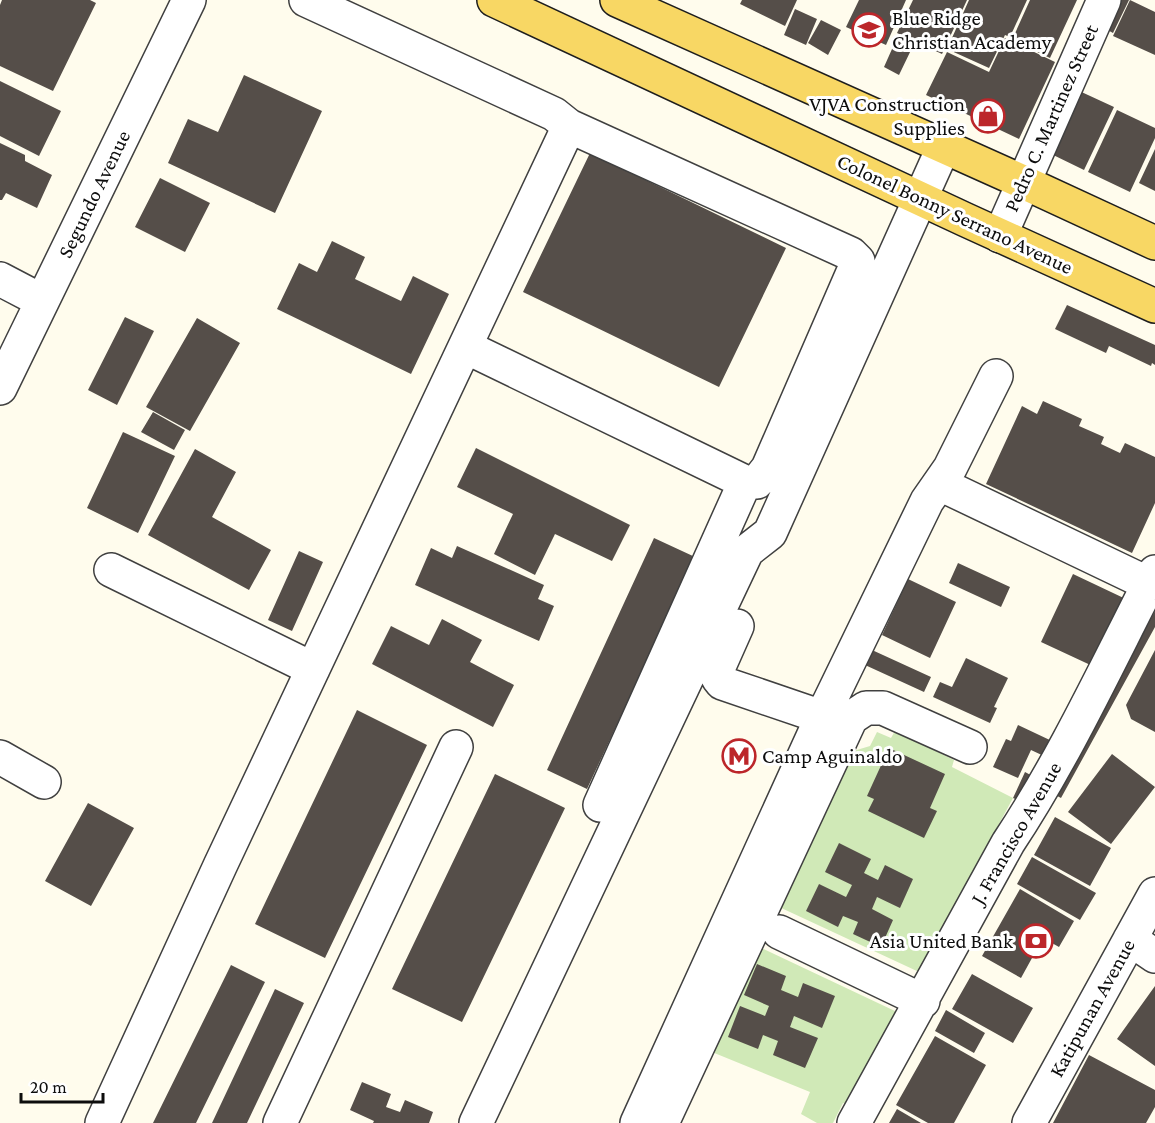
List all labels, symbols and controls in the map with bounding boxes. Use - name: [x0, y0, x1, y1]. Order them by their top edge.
- place label: Blue Ridge Christian Academy: [892, 6, 1052, 54]
- school or university icon: Blue Ridge Christian Academy: [851, 12, 887, 48]
- street label: Pedro C. Martinez Street: [999, 20, 1104, 215]
- place label: VJVA Construction Supplies: [809, 92, 965, 140]
- shop icon: VJVA Construction Supplies: [970, 98, 1006, 134]
- street label: Segundo Avenue: [53, 126, 135, 262]
- street label: Colonel Bonny Serrano Avenue: [833, 149, 1077, 279]
- metro station icon: Camp Aguinaldo: [721, 738, 757, 774]
- place label: Camp Aguinaldo: [762, 744, 902, 768]
- street label: J. Francisco Avenue: [964, 758, 1067, 910]
- bank icon: Asia United Bank: [1018, 923, 1054, 959]
- place label: Asia United Bank: [870, 929, 1013, 953]
- street label: Katipunan Avenue: [1044, 935, 1140, 1081]
- scale bar: [21, 1066, 104, 1104]
- text: 20 m: [30, 1077, 67, 1097]

